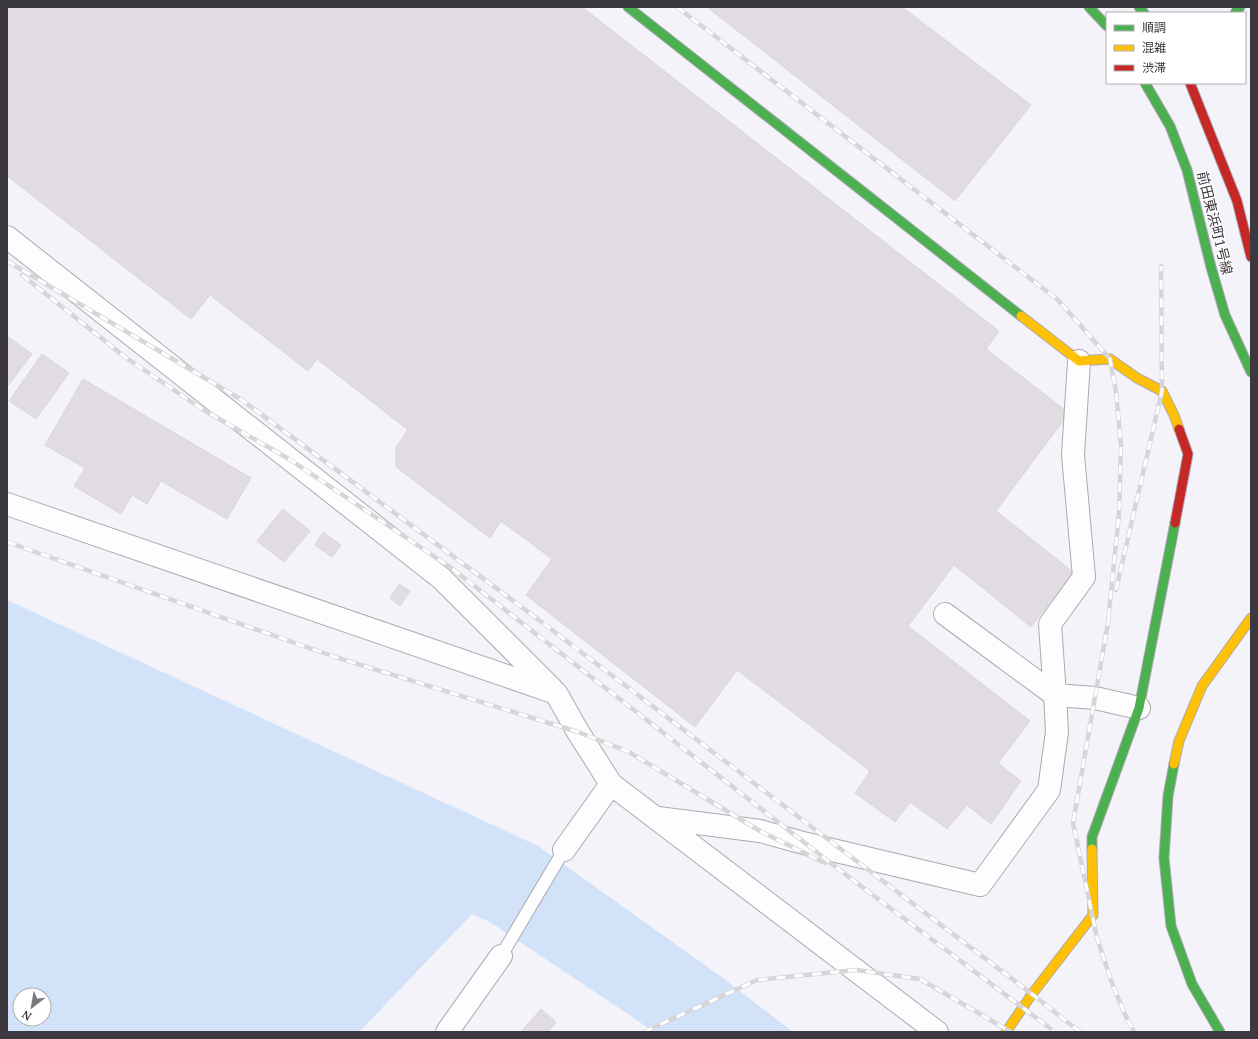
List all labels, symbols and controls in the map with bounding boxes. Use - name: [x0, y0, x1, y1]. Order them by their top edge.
- legend: [1106, 12, 1246, 84]
- text: 順調: [1142, 19, 1166, 36]
- text: 混雑: [1142, 39, 1166, 56]
- text: 渋滞: [1142, 59, 1166, 76]
- street label: 前田東浜町1号線: [1193, 169, 1238, 277]
- north arrow: [12, 987, 52, 1027]
- text: N: [19, 1007, 34, 1025]

